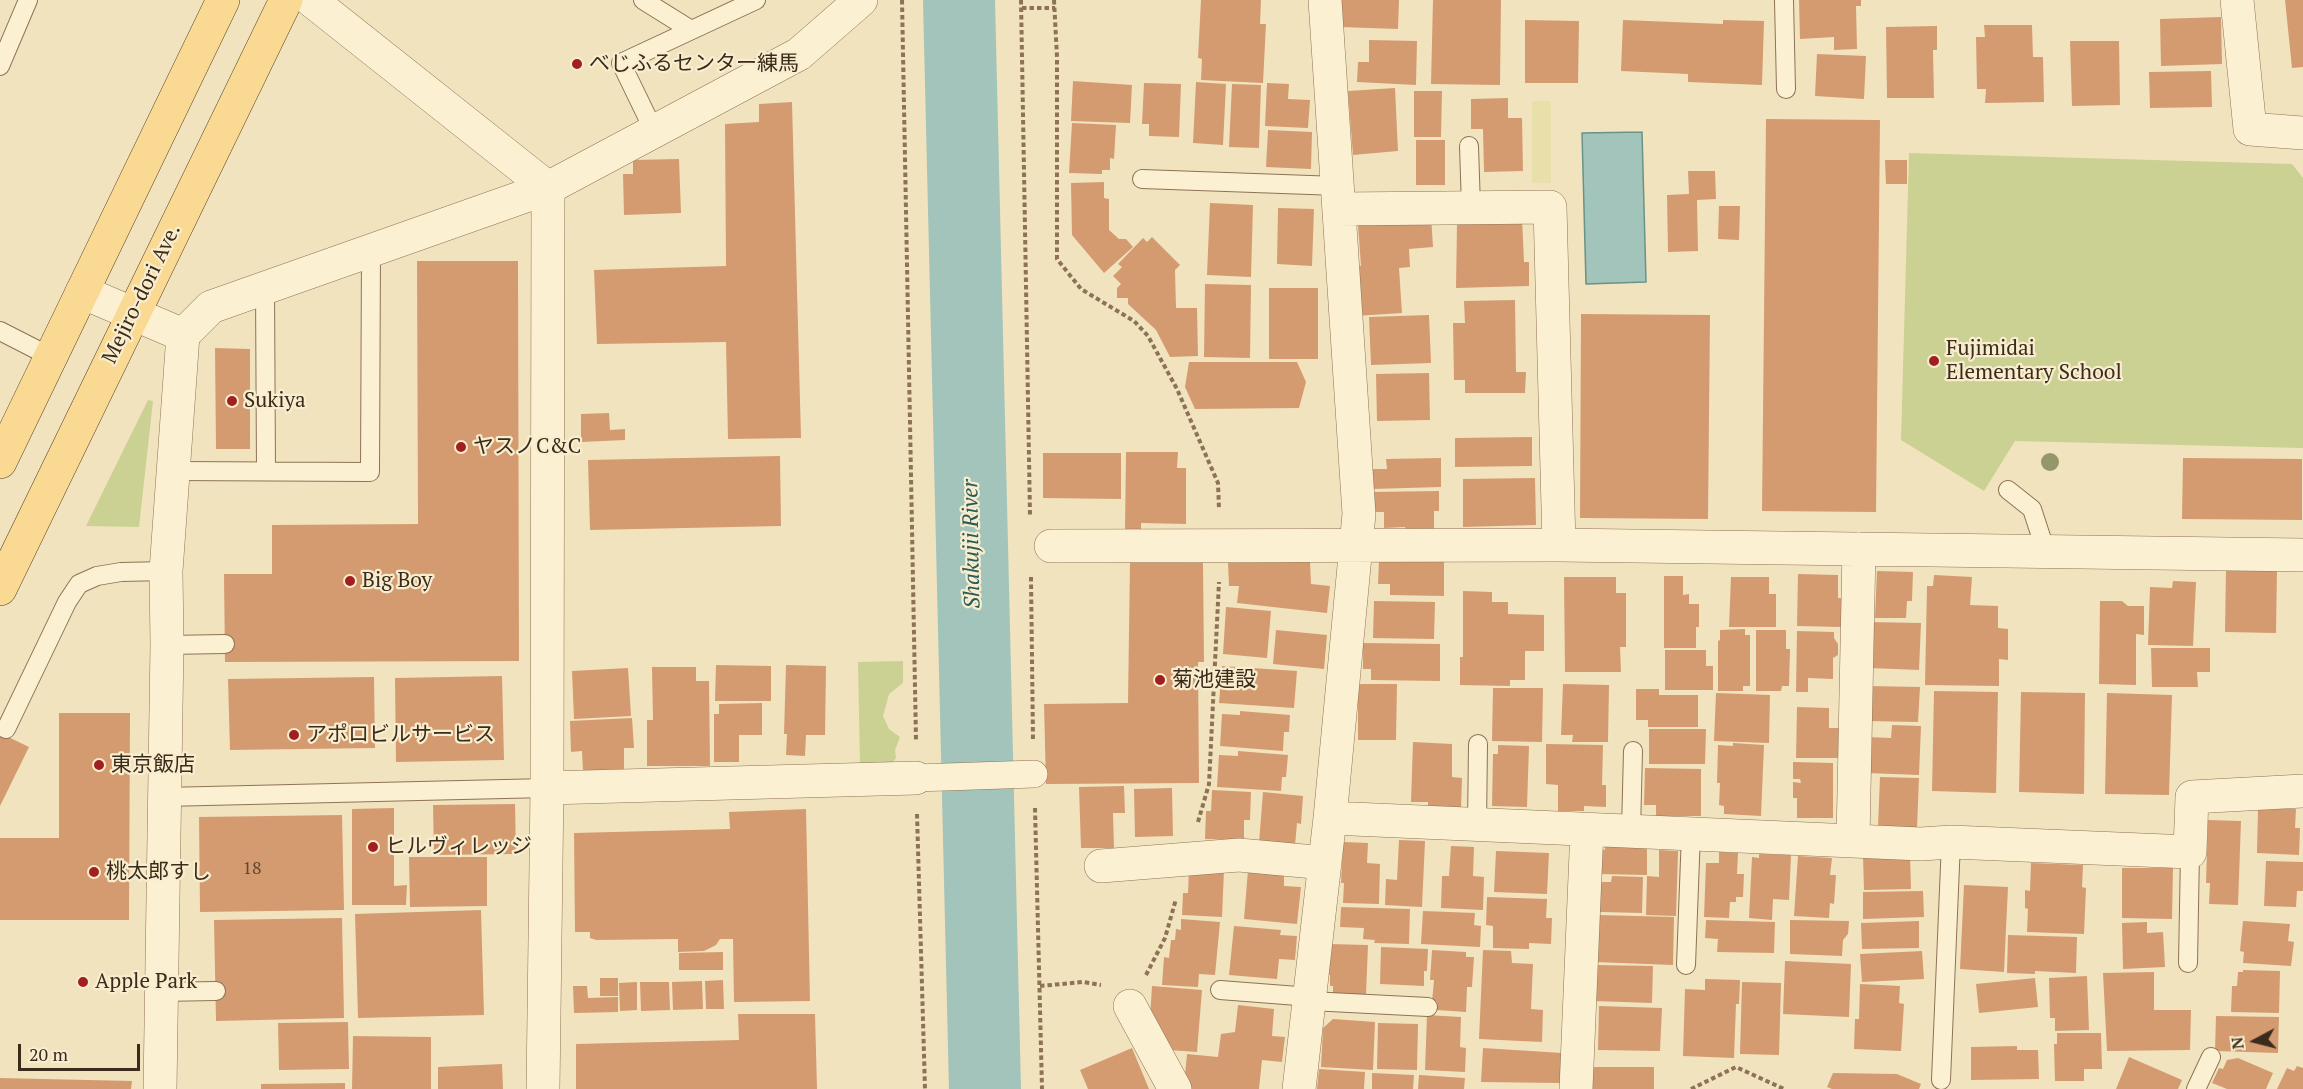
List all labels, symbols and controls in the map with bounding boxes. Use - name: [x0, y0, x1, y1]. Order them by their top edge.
- place label: べじふるセンター練馬: [589, 51, 799, 77]
- marker: べじふるセンター練馬: [570, 57, 584, 71]
- street label: Mejiro-dori Ave.: [97, 220, 187, 368]
- place label: Fujimidai Elementary School: [1946, 336, 2122, 386]
- marker: Fujimidai Elementary School: [1927, 354, 1941, 368]
- place label: Sukiya: [244, 388, 306, 414]
- marker: Sukiya: [225, 394, 239, 408]
- place label: ヤスノC&C: [473, 434, 581, 460]
- marker: ヤスノC&C: [454, 440, 468, 454]
- water label: Shakujii River: [958, 479, 986, 609]
- place label: Big Boy: [362, 568, 432, 594]
- marker: Big Boy: [343, 574, 357, 588]
- place label: 菊池建設: [1172, 667, 1256, 693]
- marker: 菊池建設: [1153, 673, 1167, 687]
- place label: アポロビルサービス: [306, 722, 495, 748]
- marker: アポロビルサービス: [287, 728, 301, 742]
- place label: 東京飯店: [111, 752, 195, 778]
- marker: 東京飯店: [92, 758, 106, 772]
- place label: ヒルヴィレッジ: [385, 834, 532, 860]
- marker: ヒルヴィレッジ: [366, 840, 380, 854]
- house number: 18: [242, 858, 262, 880]
- place label: 桃太郎すし: [106, 859, 211, 885]
- marker: 桃太郎すし: [87, 865, 101, 879]
- place label: Apple Park: [95, 969, 197, 995]
- marker: Apple Park: [76, 975, 90, 989]
- north arrow: [2225, 1011, 2285, 1071]
- scale bar: [21, 1032, 142, 1070]
- text: N: [2225, 1036, 2249, 1051]
- text: 20 m: [29, 1042, 68, 1066]

